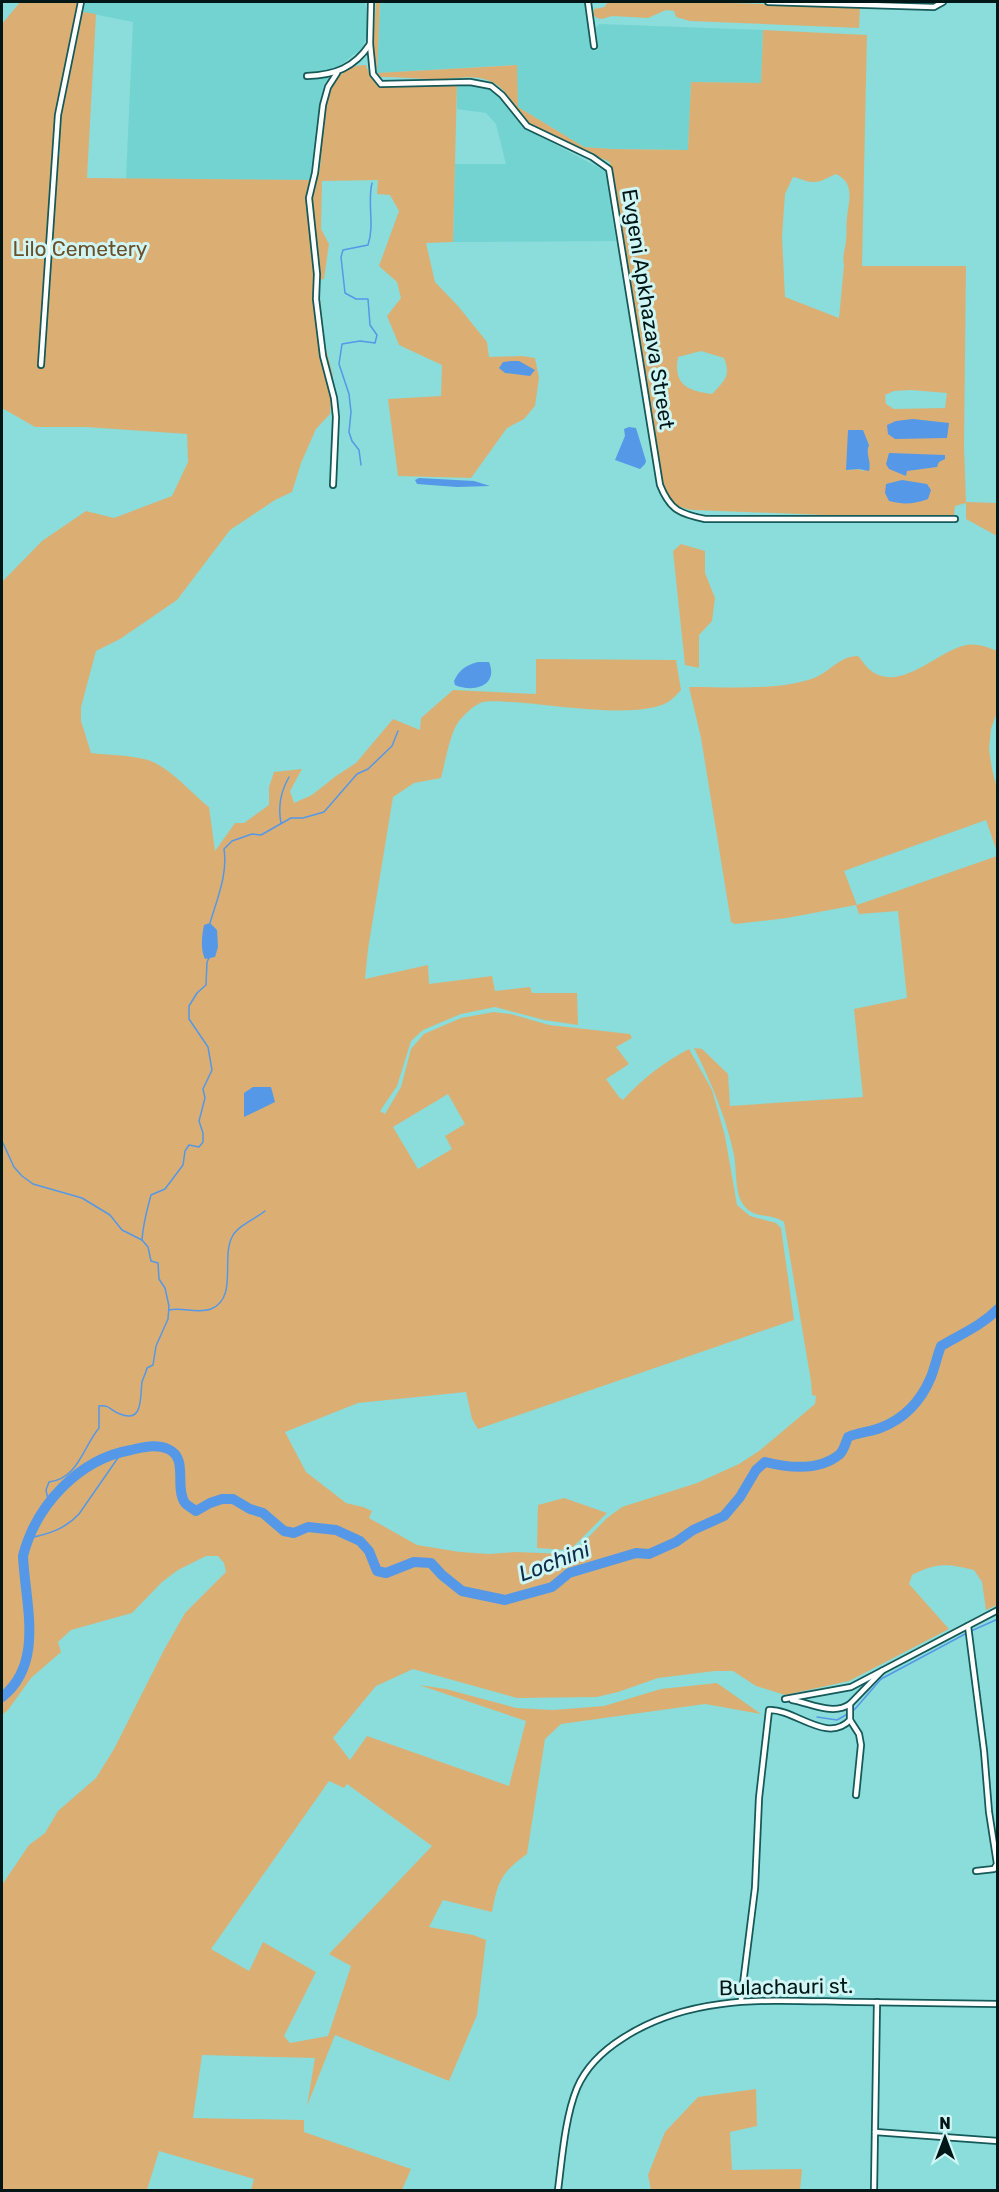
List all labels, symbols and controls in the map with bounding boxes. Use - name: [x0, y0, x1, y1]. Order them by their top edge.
- street label: Evgeni Apkhazava Street: [617, 187, 680, 431]
- park label: Lilo Cemetery: [13, 236, 148, 261]
- water label: Lochini: [515, 1535, 594, 1587]
- street label: Bulachauri st.: [719, 1973, 853, 2000]
- north arrow: [915, 2108, 975, 2168]
- text: N: [939, 2114, 951, 2133]

